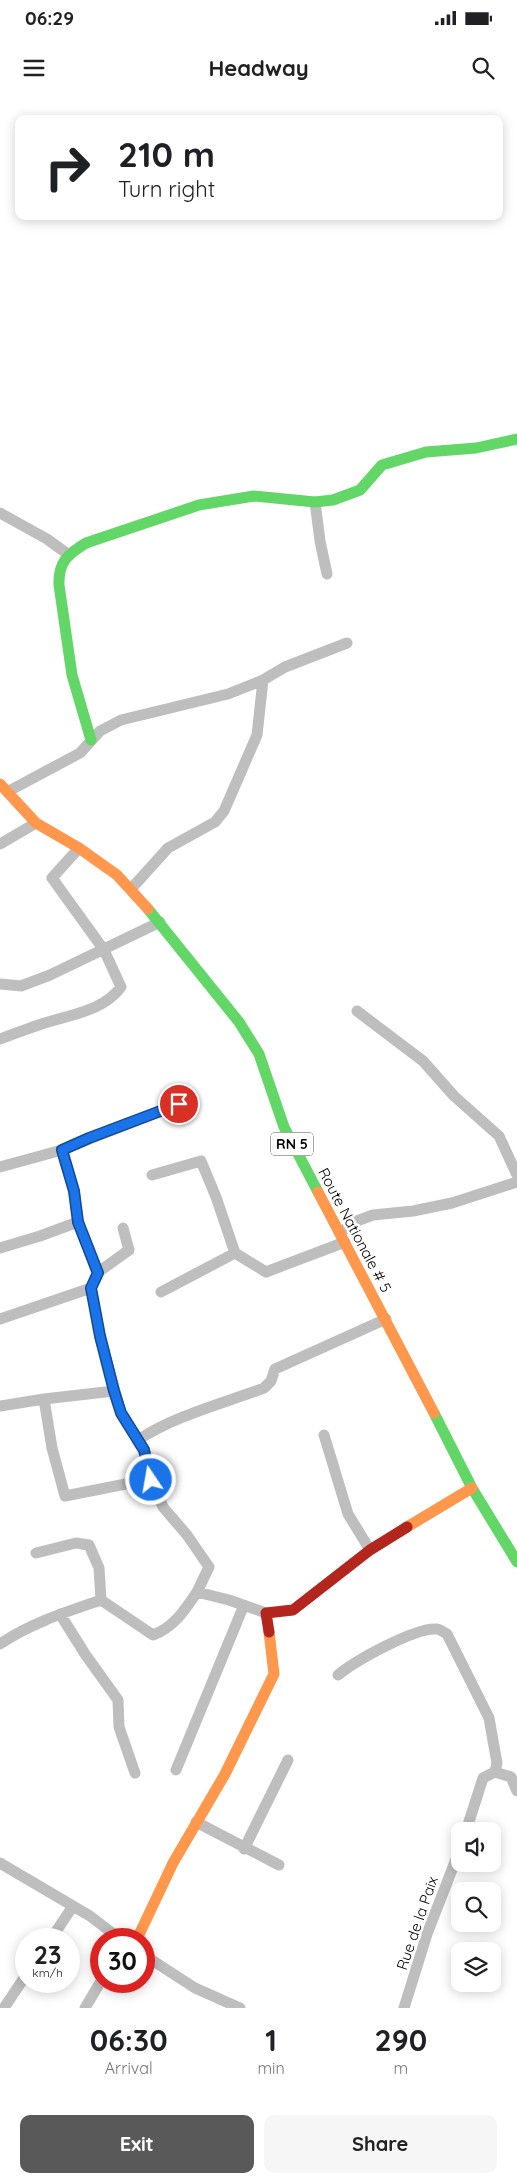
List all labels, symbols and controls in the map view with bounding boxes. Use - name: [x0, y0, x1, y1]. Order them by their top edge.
- text: 06:29: [25, 6, 74, 30]
- icon: menu: [20, 54, 48, 82]
- text: Headway: [208, 54, 309, 82]
- icon: search: [469, 54, 497, 82]
- text: 210 m: [118, 132, 215, 176]
- icon: right: [35, 135, 100, 200]
- text: Turn right: [118, 175, 215, 203]
- pin: [158, 1083, 200, 1125]
- icon: arrive: [165, 1090, 193, 1118]
- road number: RN 5: [271, 1132, 313, 1156]
- street label: Route Nationale # 5: [314, 1165, 396, 1295]
- position arrow: [124, 1453, 176, 1505]
- map controls: [451, 1822, 501, 1992]
- button: sound: [451, 1822, 501, 1872]
- street label: Rue de la Paix: [392, 1874, 442, 1972]
- button: search: [451, 1882, 501, 1932]
- speed limit sign: 30: [90, 1928, 155, 1993]
- text: 23: [34, 1939, 61, 1970]
- button: layers: [451, 1942, 501, 1992]
- text: km/h: [32, 1965, 63, 1980]
- text: 06:30: [90, 2021, 168, 2059]
- text: 1: [265, 2021, 277, 2059]
- text: 290: [375, 2021, 427, 2059]
- text: Arrival: [105, 2058, 153, 2078]
- text: min: [257, 2058, 285, 2078]
- text: m: [394, 2058, 408, 2078]
- button: Exit: [20, 2115, 254, 2173]
- button: Share: [264, 2115, 497, 2173]

